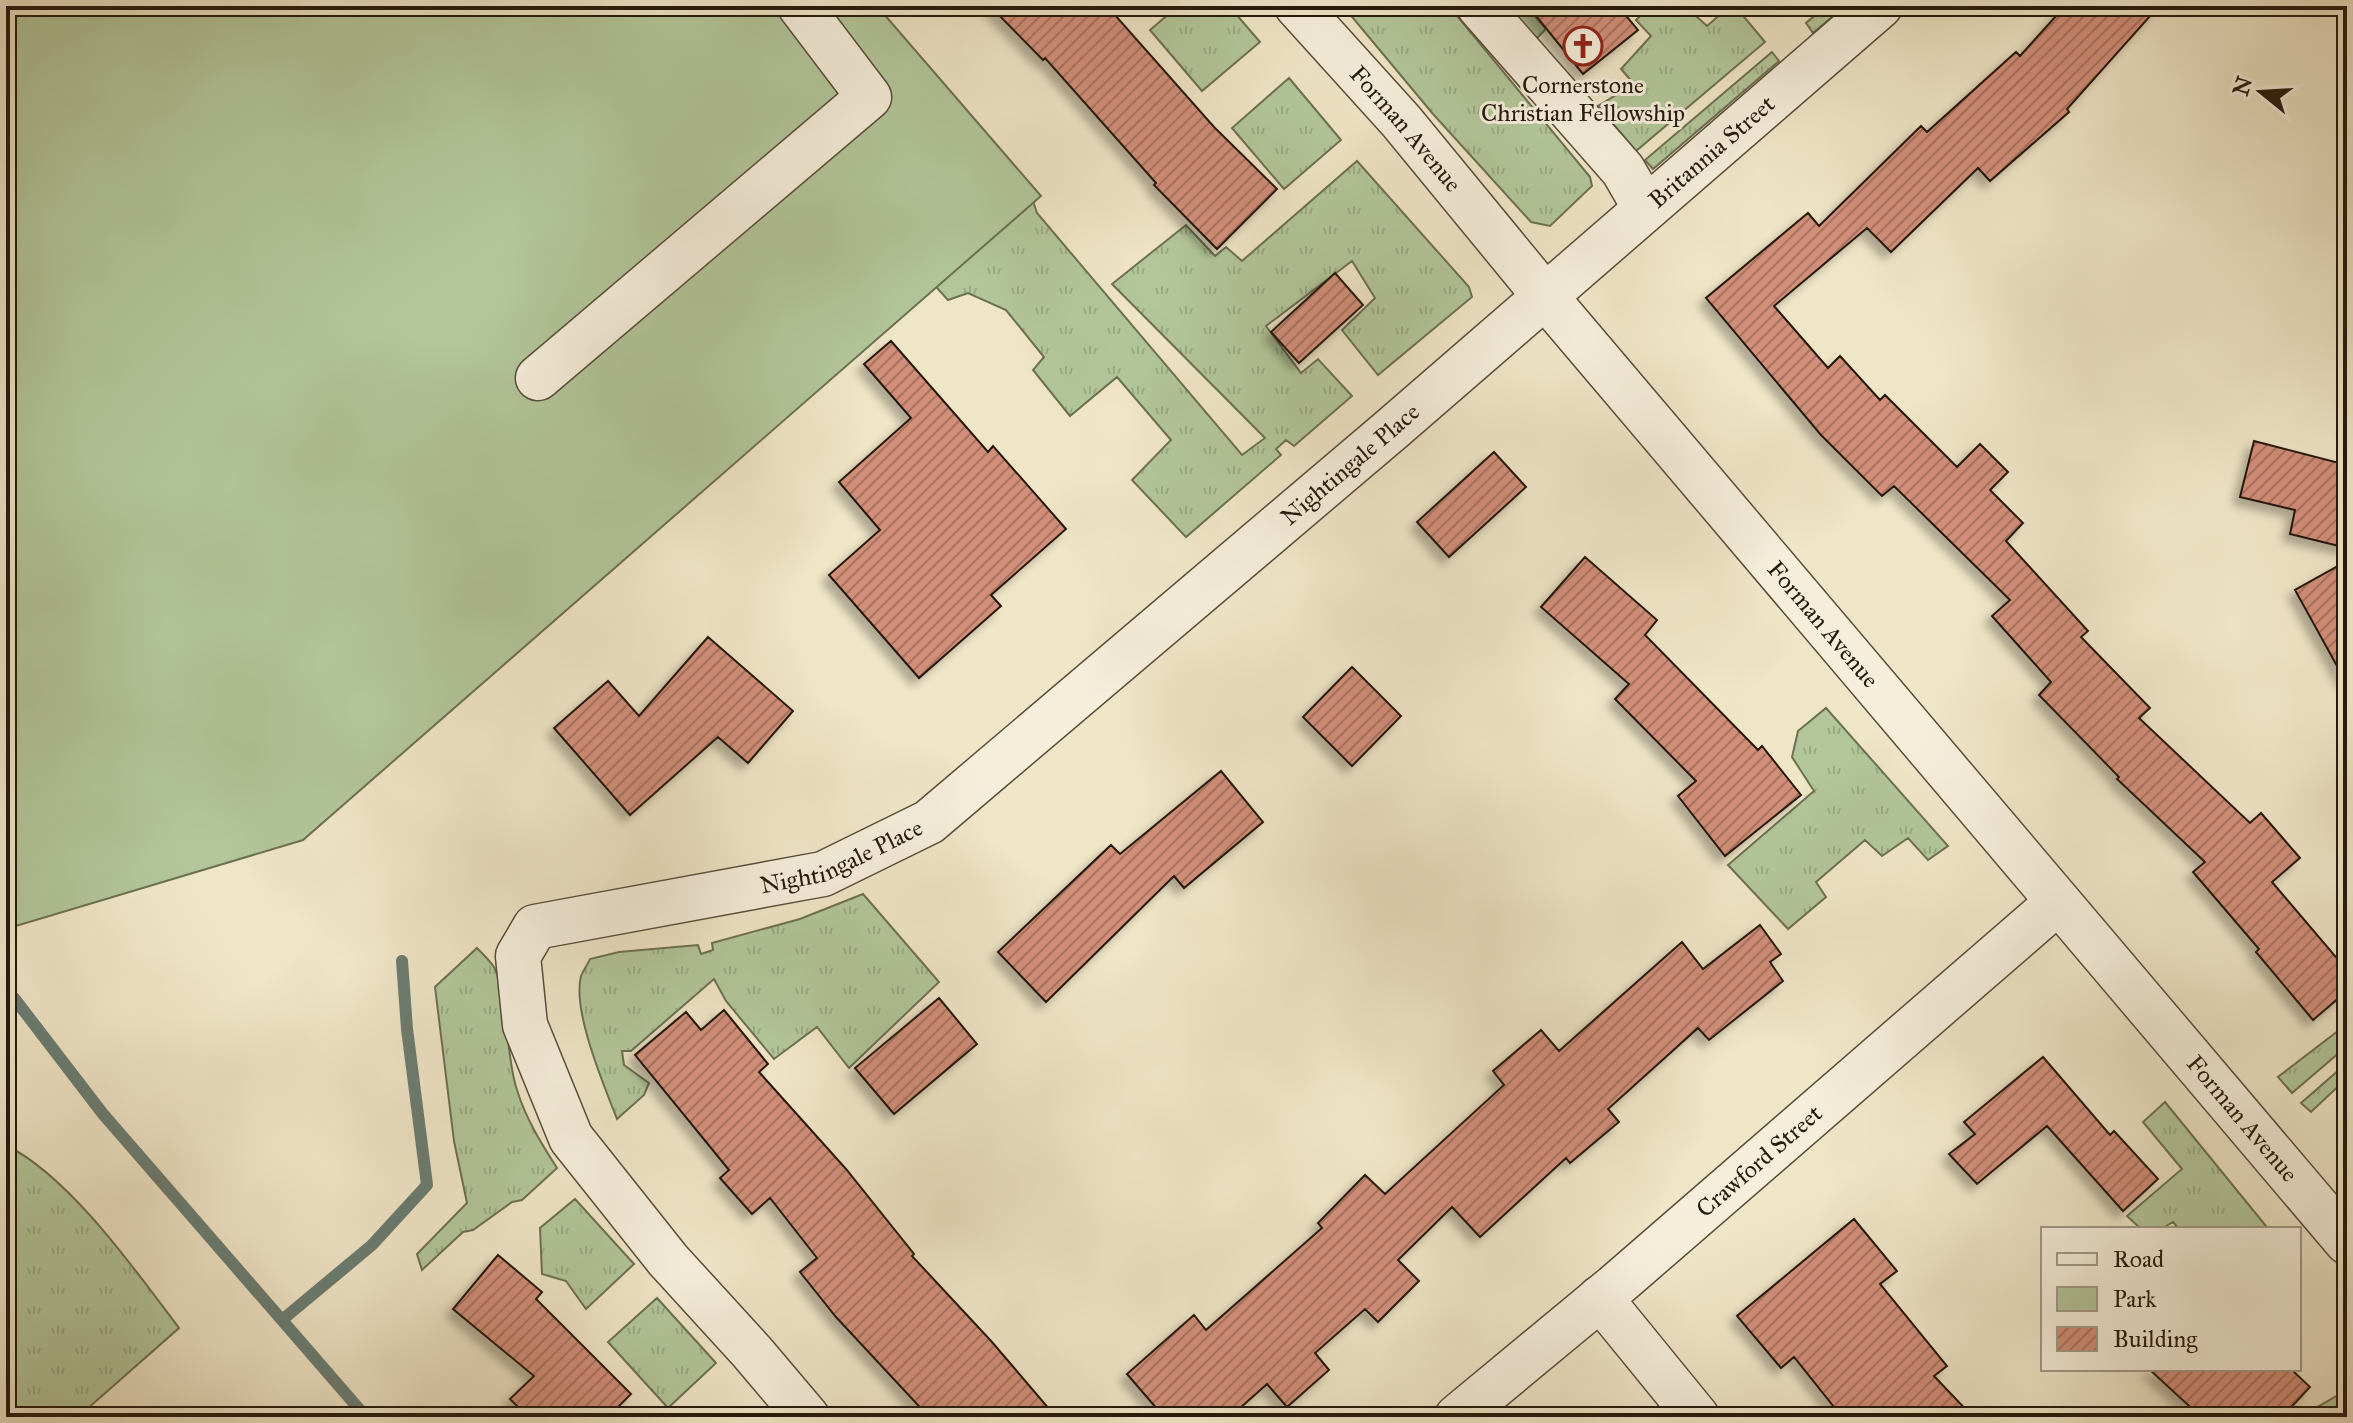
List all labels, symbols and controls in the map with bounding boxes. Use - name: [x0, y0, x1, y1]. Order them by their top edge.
- church icon: Cornerstone Christian Fellowship: [1562, 25, 1604, 67]
- north arrow: [2221, 52, 2301, 132]
- street label: Forman Avenue: [1343, 59, 1468, 198]
- place label: Cornerstone Christian Fellowship: [1481, 70, 1685, 128]
- text: N: [2227, 73, 2258, 99]
- street label: Britannia Street: [1642, 89, 1782, 215]
- street label: Nightingale Place: [1275, 397, 1426, 532]
- street label: Forman Avenue: [1761, 555, 1885, 694]
- street label: Nightingale Place: [758, 813, 927, 900]
- street label: Forman Avenue: [2180, 1049, 2304, 1188]
- street label: Crawford Street: [1690, 1098, 1829, 1224]
- legend: [2041, 1227, 2301, 1371]
- text: Road: [2113, 1244, 2164, 1274]
- text: Park: [2113, 1284, 2157, 1314]
- text: Building: [2113, 1324, 2198, 1354]

